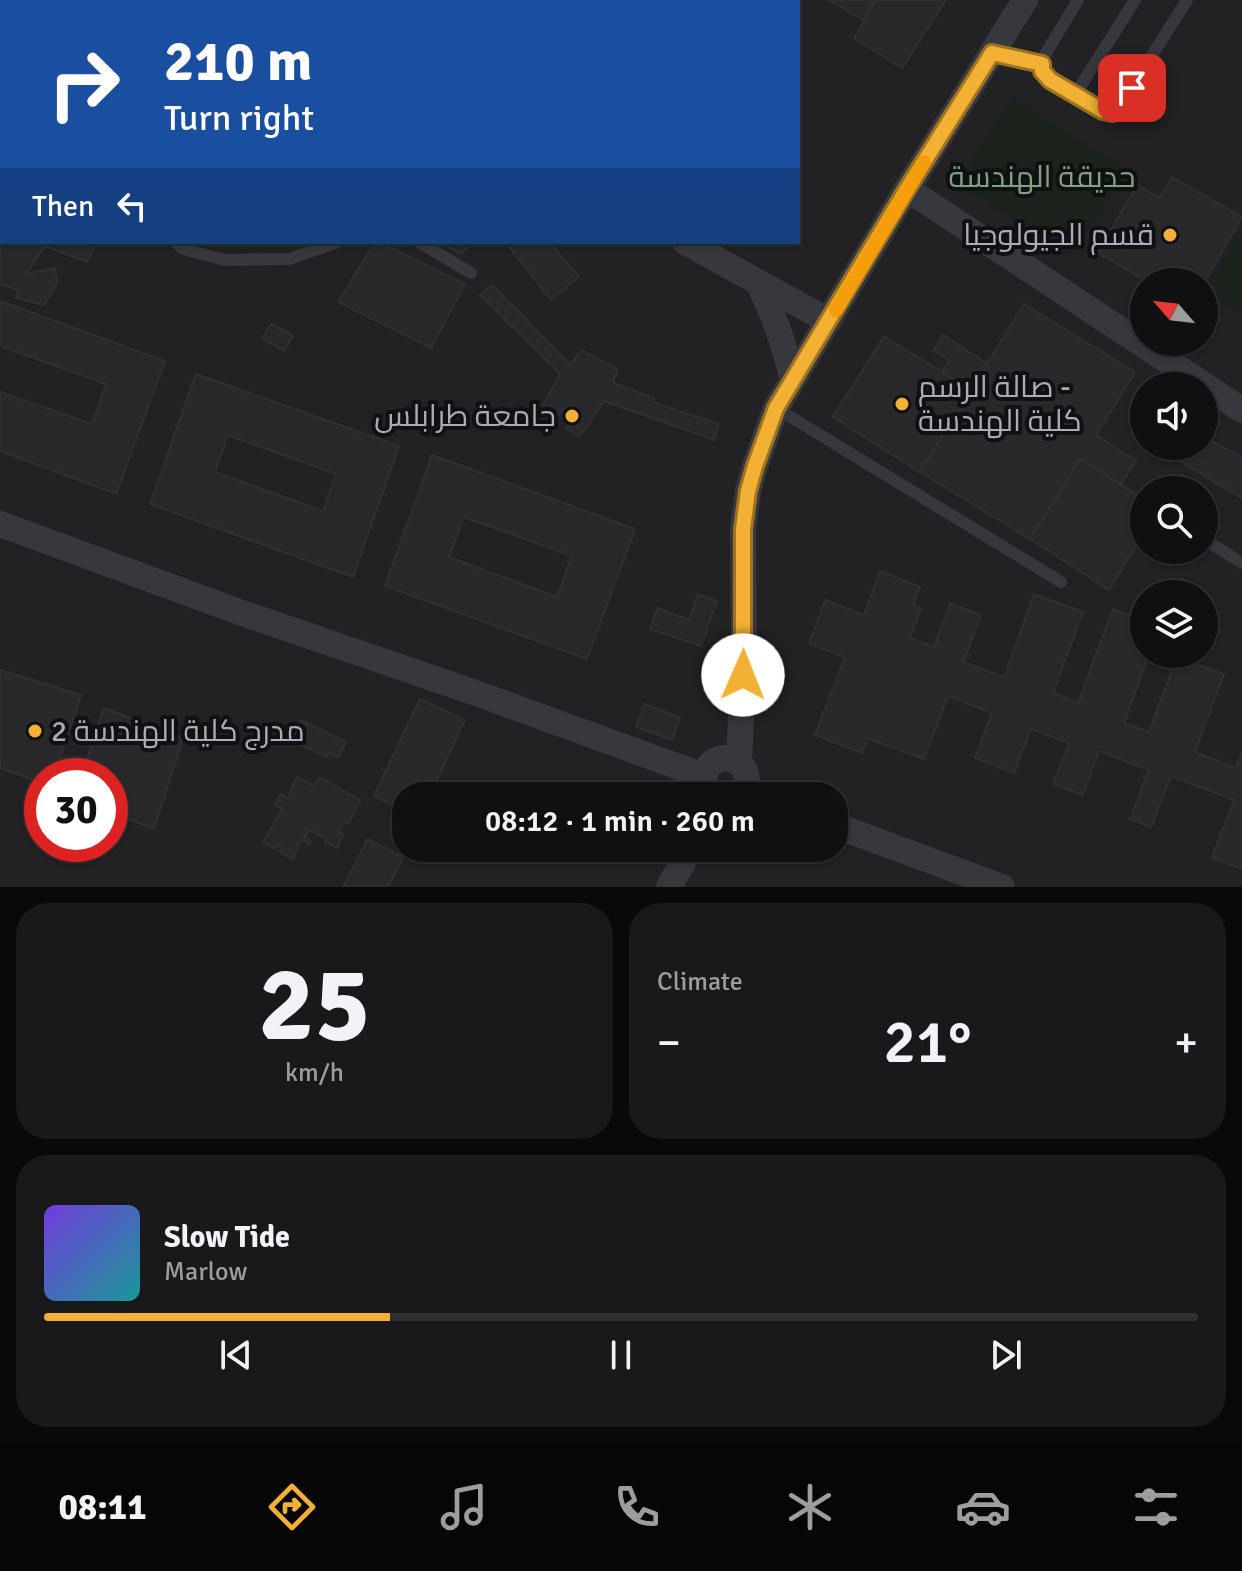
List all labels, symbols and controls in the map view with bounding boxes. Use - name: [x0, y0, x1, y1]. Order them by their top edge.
- text: 210 m: [164, 27, 312, 96]
- icon: right: [32, 32, 136, 136]
- pin: [1098, 54, 1166, 122]
- icon: arrive: [1110, 66, 1154, 110]
- text: Turn right: [164, 96, 314, 141]
- park label: حديقة الهندسة: [949, 159, 1135, 196]
- icon: left: [110, 184, 154, 228]
- text: Then: [32, 188, 94, 225]
- place label: قسم الجيولوجيا: [963, 217, 1154, 255]
- marker: قسم الجيولوجيا: [1161, 226, 1179, 244]
- north arrow: [1130, 268, 1218, 356]
- map controls: [1130, 268, 1218, 668]
- place label: صالة الرسم - كلية الهندسة: [918, 369, 1082, 440]
- button: sound: [1130, 372, 1218, 460]
- marker: صالة الرسم - كلية الهندسة: [893, 395, 911, 413]
- place label: جامعة طرابلس: [374, 398, 556, 435]
- marker: جامعة طرابلس: [563, 407, 581, 425]
- button: search: [1130, 476, 1218, 564]
- button: layers: [1130, 580, 1218, 668]
- position arrow: [701, 633, 785, 717]
- place label: مدرج كلية الهندسة 2: [51, 713, 305, 751]
- marker: مدرج كلية الهندسة 2: [26, 722, 44, 740]
- speed limit sign: 30: [24, 758, 128, 862]
- text: 08:12 · 1 min · 260 m: [485, 803, 755, 840]
- text: 25: [258, 941, 371, 1069]
- text: Climate: [657, 966, 743, 998]
- text: 21°: [884, 1006, 971, 1080]
- text: −: [657, 1016, 681, 1070]
- text: +: [1174, 1016, 1198, 1070]
- text: km/h: [285, 1057, 344, 1089]
- text: Slow Tide: [164, 1219, 290, 1256]
- text: Marlow: [164, 1256, 247, 1288]
- icon: previous: [214, 1333, 258, 1377]
- icon: pause: [599, 1333, 643, 1377]
- icon: next: [984, 1333, 1028, 1377]
- icon: directions: [264, 1479, 320, 1535]
- icon: music: [436, 1479, 492, 1535]
- icon: phone: [609, 1479, 665, 1535]
- icon: climate: [782, 1479, 838, 1535]
- icon: car: [955, 1479, 1011, 1535]
- icon: filters: [1128, 1479, 1184, 1535]
- text: 08:11: [58, 1485, 147, 1530]

